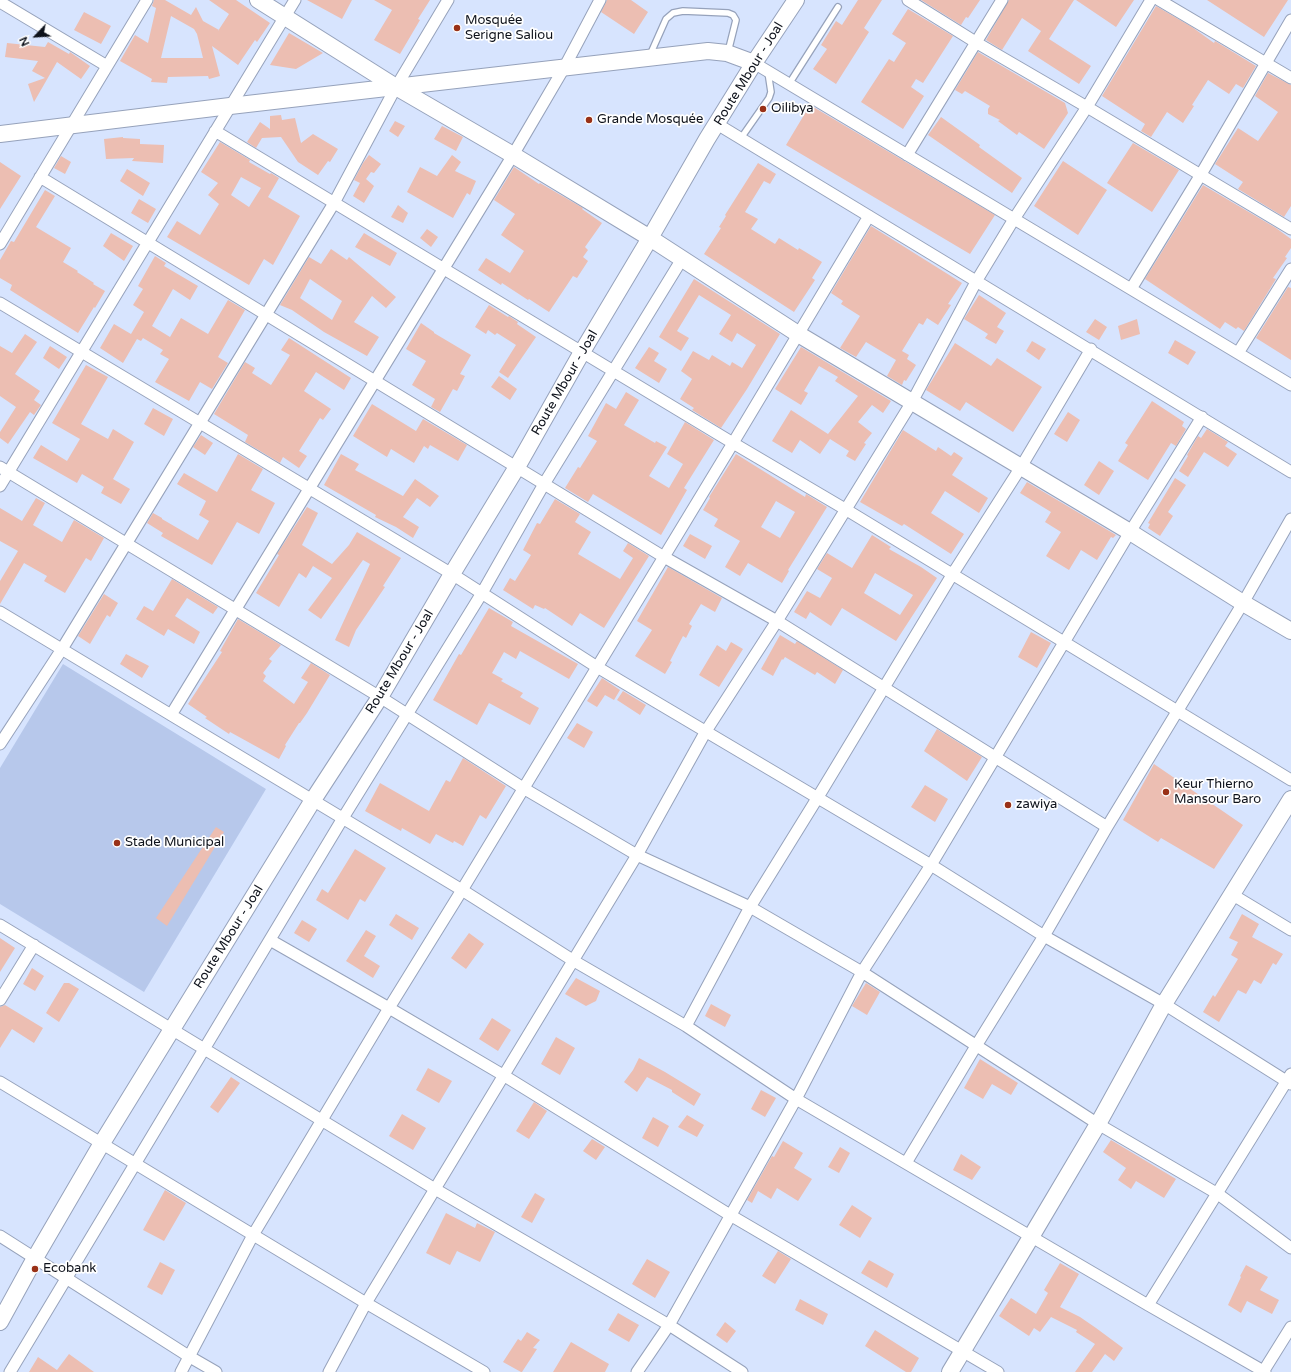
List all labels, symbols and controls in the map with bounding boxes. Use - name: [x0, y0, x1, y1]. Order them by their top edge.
- place label: Mosquée Serigne Saliou: [465, 13, 553, 44]
- north arrow: [16, 16, 56, 56]
- street label: Route Mbour - Joal: [711, 20, 787, 128]
- marker: Mosquée Serigne Saliou: [452, 23, 462, 33]
- text: N: [17, 35, 32, 48]
- place label: Oilibya: [771, 101, 813, 117]
- marker: Oilibya: [758, 104, 768, 114]
- place label: Grande Mosquée: [597, 112, 703, 128]
- marker: Grande Mosquée: [584, 115, 594, 125]
- street label: Route Mbour - Joal: [529, 328, 601, 438]
- street label: Route Mbour - Joal: [363, 607, 437, 717]
- place label: Keur Thierno Mansour Baro: [1174, 777, 1261, 808]
- marker: Keur Thierno Mansour Baro: [1161, 787, 1171, 797]
- place label: zawiya: [1016, 797, 1057, 813]
- marker: zawiya: [1003, 800, 1013, 810]
- place label: Stade Municipal: [125, 835, 224, 851]
- marker: Stade Municipal: [112, 838, 122, 848]
- street label: Route Mbour - Joal: [191, 883, 267, 991]
- place label: Ecobank: [43, 1261, 96, 1277]
- marker: Ecobank: [30, 1264, 40, 1274]

